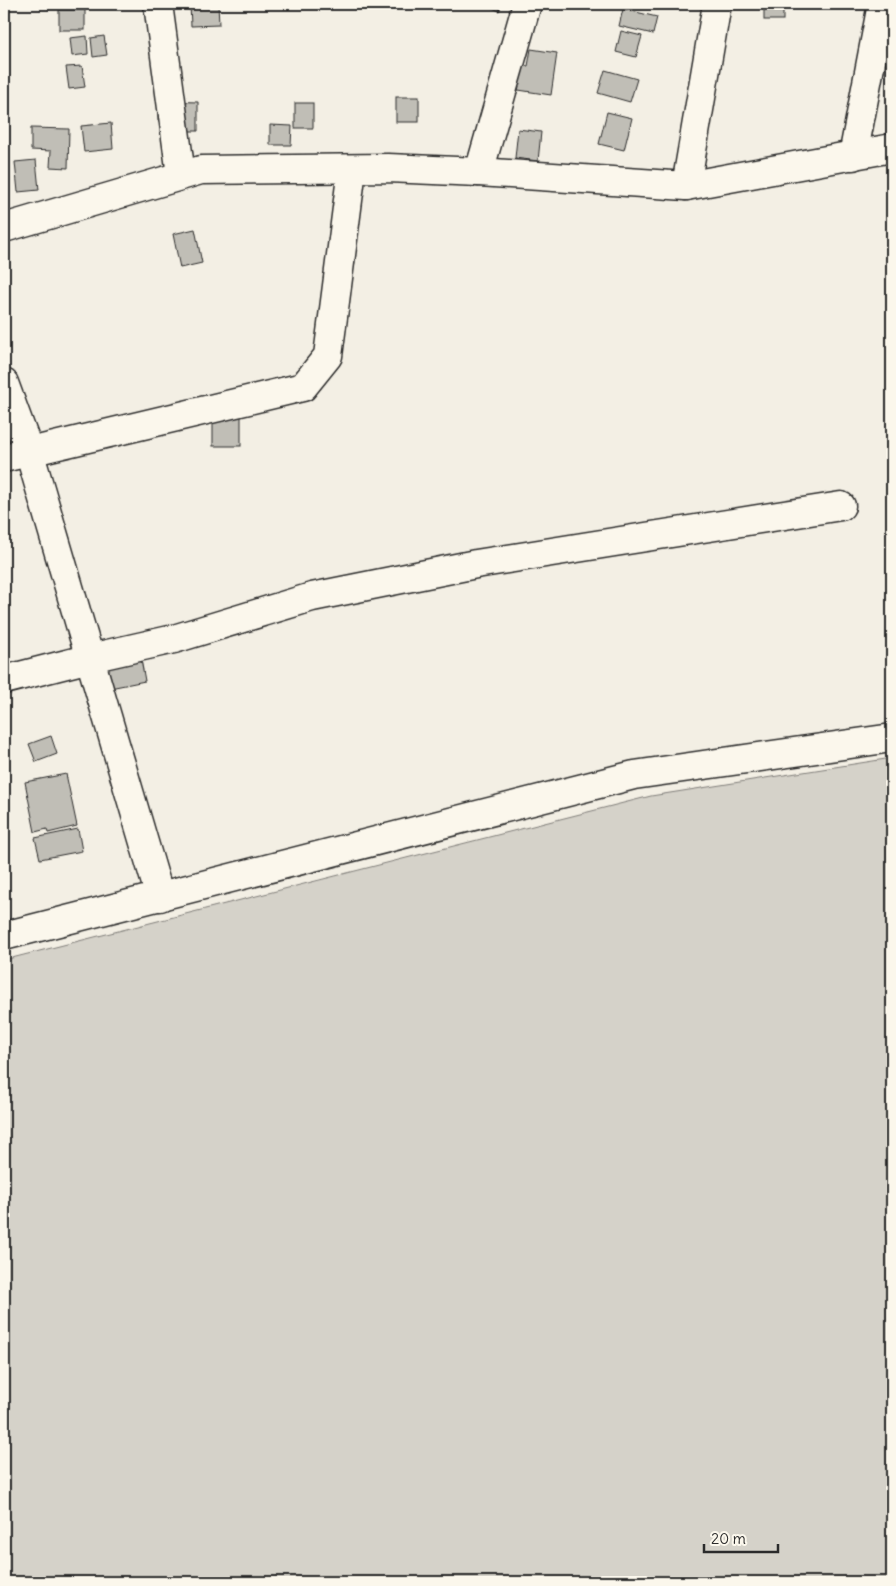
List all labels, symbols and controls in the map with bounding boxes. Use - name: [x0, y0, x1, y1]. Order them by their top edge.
- scale bar: [704, 1521, 777, 1553]
- text: 20 m: [711, 1529, 746, 1548]

